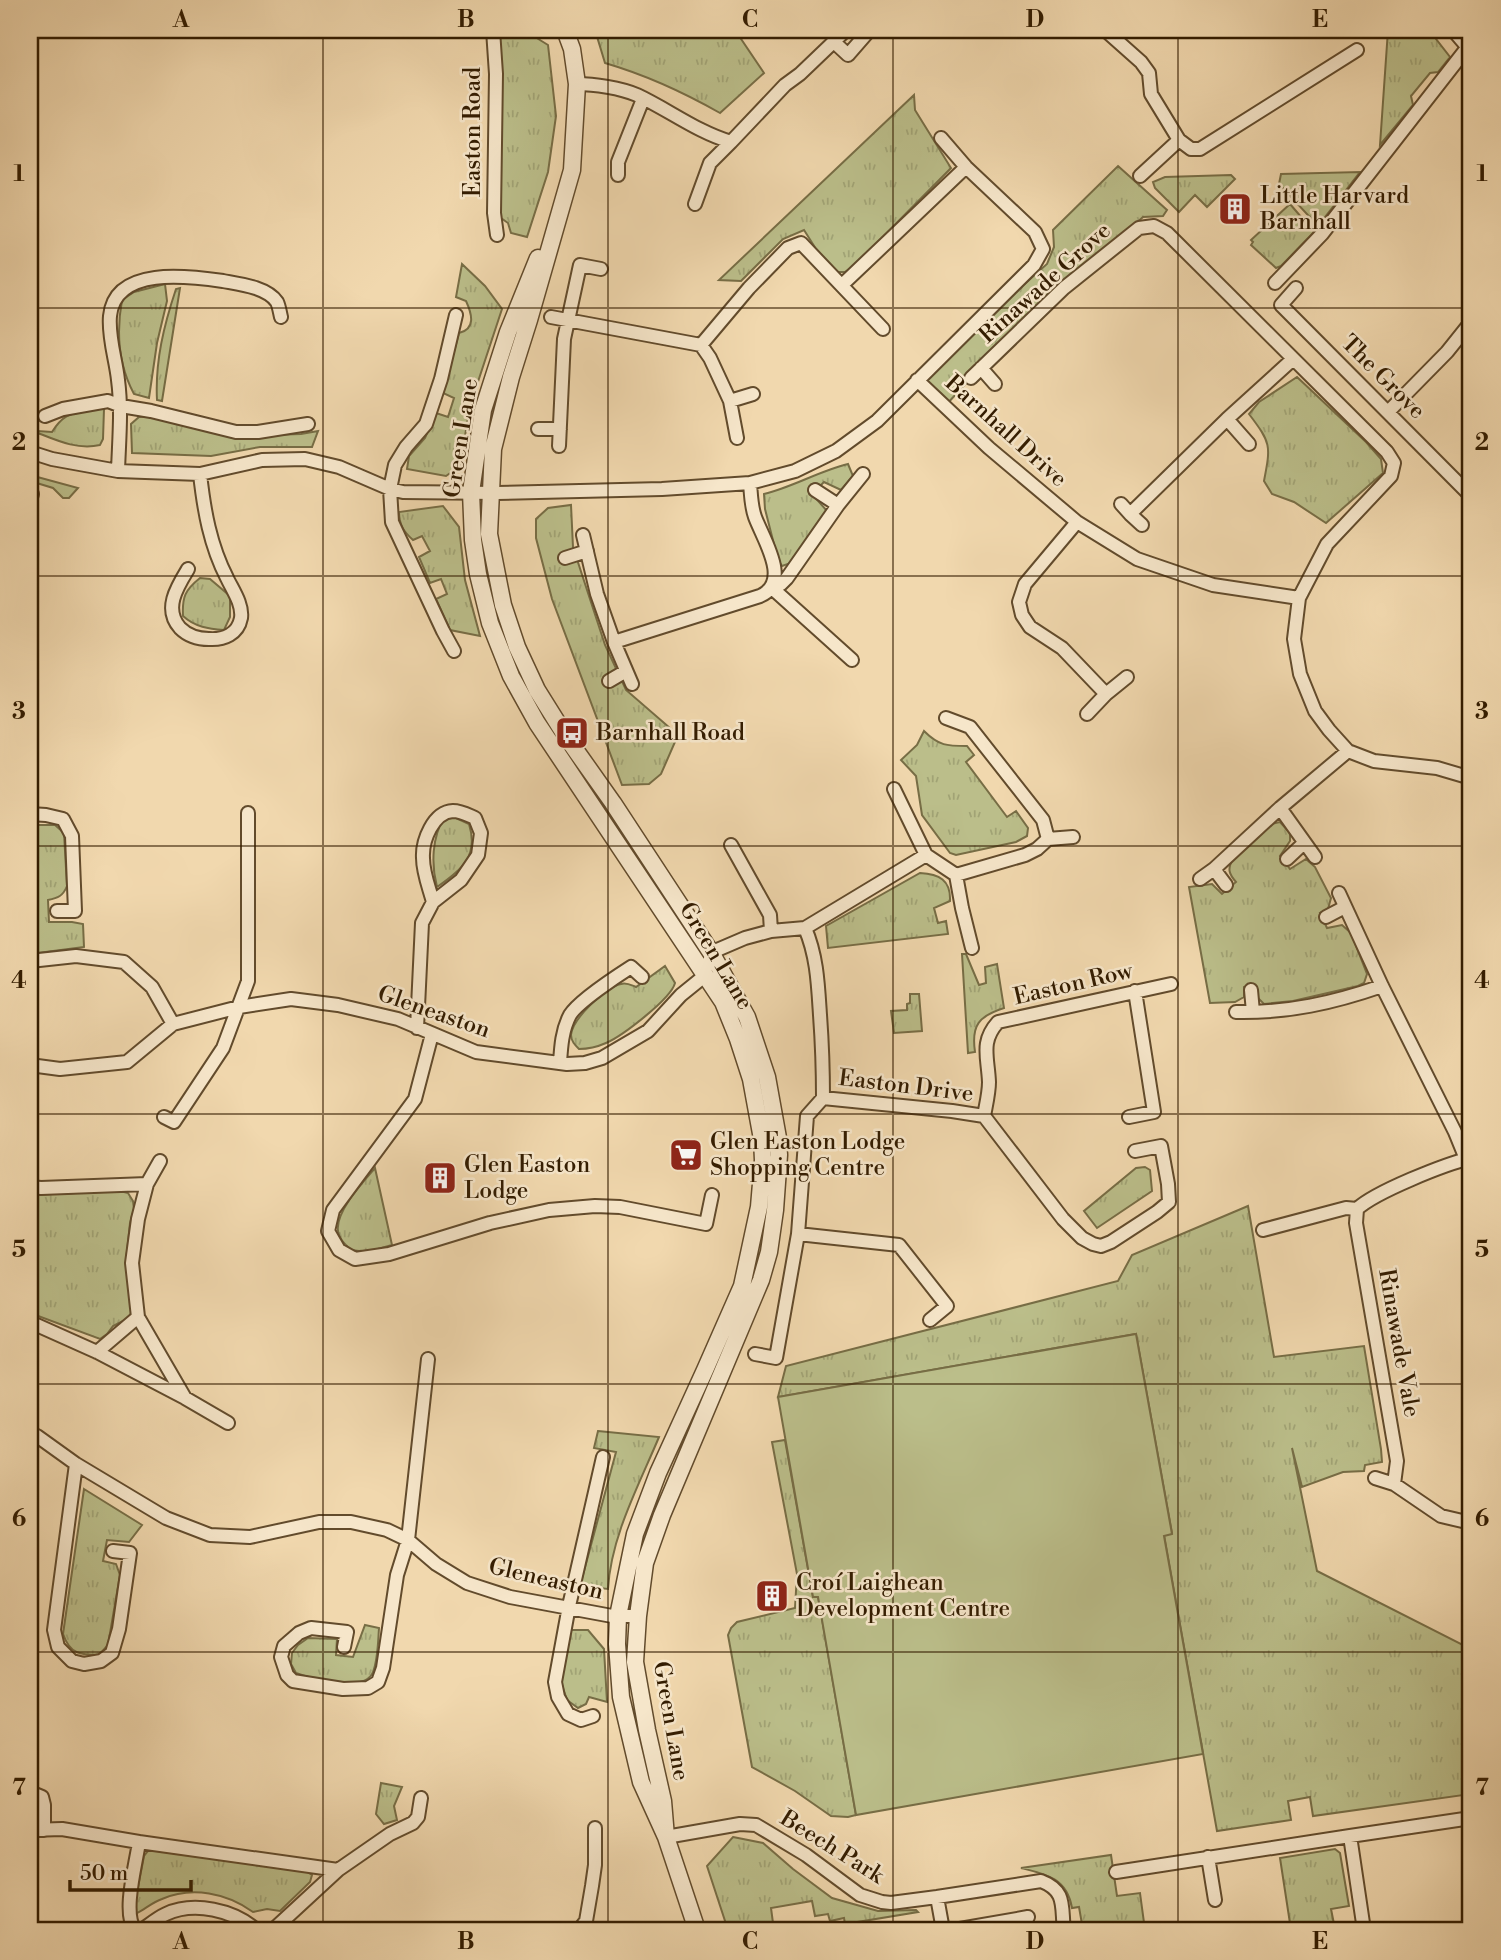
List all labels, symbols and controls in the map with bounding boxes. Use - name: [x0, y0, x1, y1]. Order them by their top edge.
- text: A: [172, 6, 190, 34]
- text: B: [457, 6, 475, 34]
- text: C: [742, 6, 758, 34]
- text: D: [1026, 6, 1044, 34]
- text: E: [1312, 6, 1328, 34]
- street label: Easton Road: [459, 67, 487, 197]
- text: 1: [13, 160, 25, 188]
- text: 1: [1476, 160, 1488, 188]
- place label: Little Harvard Barnhall: [1259, 182, 1409, 236]
- building icon: Little Harvard Barnhall: [1216, 190, 1254, 228]
- street label: Rinawade Grove: [973, 217, 1117, 349]
- street label: The Grove: [1335, 329, 1431, 425]
- street label: Barnhall Drive: [939, 368, 1073, 493]
- street label: Green Lane: [438, 376, 484, 500]
- text: 2: [12, 429, 26, 457]
- text: 2: [1475, 429, 1489, 457]
- text: 3: [12, 698, 26, 726]
- text: 3: [1475, 698, 1489, 726]
- bus stop icon: Barnhall Road: [553, 714, 591, 752]
- place label: Barnhall Road: [595, 719, 745, 747]
- street label: Green Lane: [673, 897, 759, 1015]
- street label: Easton Row: [1011, 956, 1136, 1011]
- text: 4: [11, 967, 27, 995]
- text: 4: [1474, 967, 1490, 995]
- street label: Gleneaston: [374, 980, 494, 1044]
- street label: Easton Drive: [837, 1064, 975, 1108]
- place label: Glen Easton Lodge Shopping Centre: [710, 1128, 905, 1182]
- supermarket icon: Glen Easton Lodge Shopping Centre: [667, 1136, 705, 1174]
- place label: Glen Easton Lodge: [464, 1151, 590, 1205]
- building icon: Glen Easton Lodge: [421, 1159, 459, 1197]
- text: 5: [12, 1236, 26, 1264]
- text: 5: [1475, 1236, 1489, 1264]
- street label: Rinawade Vale: [1372, 1267, 1426, 1419]
- text: 6: [12, 1505, 26, 1533]
- text: 6: [1475, 1505, 1489, 1533]
- street label: Gleneaston: [486, 1552, 606, 1606]
- place label: Croí Laighean Development Centre: [796, 1569, 1010, 1623]
- building icon: Croí Laighean Development Centre: [753, 1577, 791, 1615]
- street label: Green Lane: [647, 1659, 695, 1783]
- text: 7: [12, 1774, 26, 1802]
- text: 7: [1475, 1774, 1489, 1802]
- street label: Beech Park: [774, 1804, 890, 1890]
- scale bar: [70, 1848, 191, 1892]
- text: 50 m: [80, 1861, 128, 1887]
- text: A: [172, 1928, 190, 1956]
- text: B: [457, 1928, 475, 1956]
- text: C: [742, 1928, 758, 1956]
- text: D: [1026, 1928, 1044, 1956]
- text: E: [1312, 1928, 1328, 1956]

